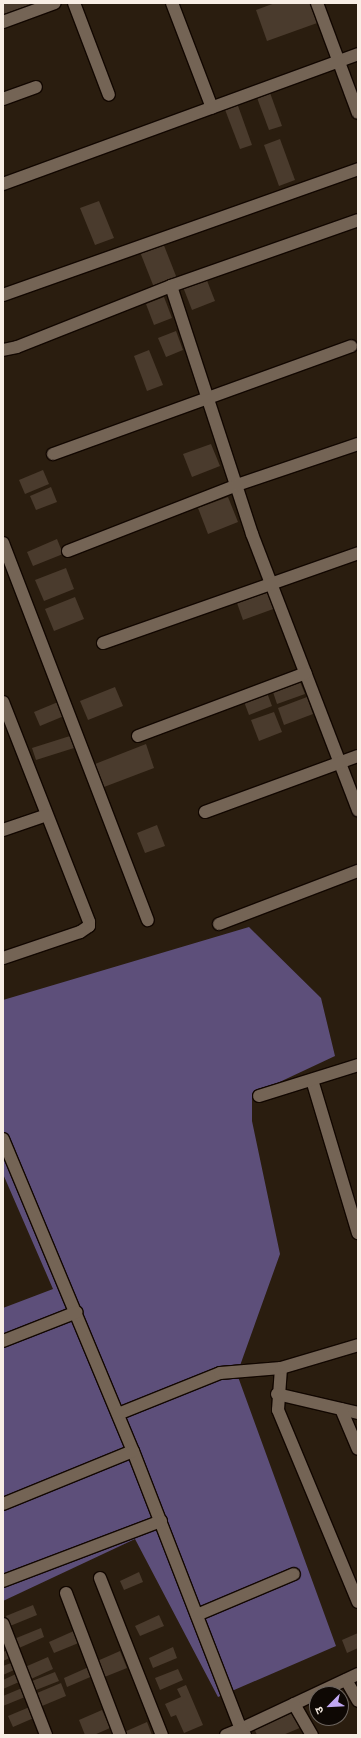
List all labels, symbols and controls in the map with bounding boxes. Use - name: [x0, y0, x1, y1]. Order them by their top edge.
- north arrow: [309, 1686, 349, 1726]
- text: उ: [311, 1705, 326, 1716]

